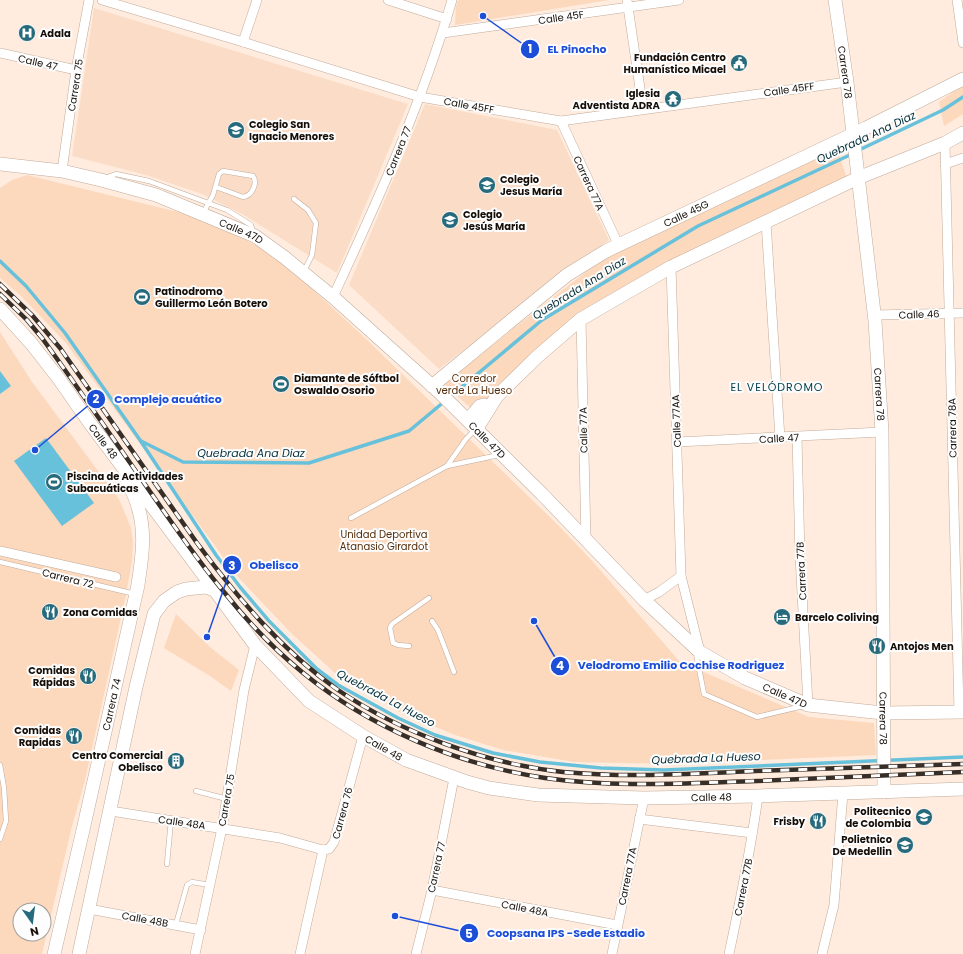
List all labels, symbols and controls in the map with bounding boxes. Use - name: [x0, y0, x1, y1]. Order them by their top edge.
- street label: Calle 45F: [537, 7, 585, 28]
- hospital icon: Adala: [17, 23, 37, 43]
- place label: Adala: [40, 26, 71, 41]
- callout: EL Pinocho: [520, 37, 615, 60]
- text: 1: [528, 40, 532, 57]
- text: EL Pinocho: [547, 41, 607, 57]
- street label: Carrera 78: [834, 45, 856, 100]
- place label: Fundación Centro Humanístico Micael: [623, 50, 727, 77]
- street label: Calle 47: [17, 51, 60, 74]
- public building icon: Fundación Centro Humanístico Micael: [729, 53, 749, 73]
- street label: Carrera 75: [64, 58, 87, 112]
- street label: Calle 45FF: [763, 79, 815, 100]
- place label: Iglesia Adventista ADRA: [573, 86, 661, 113]
- temple icon: Iglesia Adventista ADRA: [663, 89, 683, 109]
- street label: Calle 45FF: [443, 94, 495, 117]
- water label: Quebrada Ana Diaz: [814, 107, 919, 167]
- place label: Colegio San Ignacio Menores: [249, 117, 335, 144]
- school or university icon: Colegio San Ignacio Menores: [226, 120, 246, 140]
- street label: Carrera 77: [382, 124, 415, 178]
- street label: Carrera 77A: [569, 153, 608, 213]
- place label: Colegio Jesus María: [500, 172, 562, 199]
- school or university icon: Colegio Jesus María: [477, 175, 497, 195]
- street label: Calle 45G: [661, 196, 712, 231]
- place label: Colegio Jesús María: [463, 207, 525, 234]
- school or university icon: Colegio Jesús María: [440, 210, 460, 230]
- street label: Calle 47D: [217, 215, 266, 248]
- water label: Quebrada Ana Diaz: [529, 252, 630, 323]
- place label: Patinodromo Guillermo León Botero: [155, 284, 268, 311]
- sports icon: Patinodromo Guillermo León Botero: [132, 287, 152, 307]
- street label: Calle 46: [898, 306, 940, 323]
- street label: Carrera 78: [870, 367, 888, 421]
- place label: Diamante de Sóftbol Oswaldo Osorio: [294, 371, 399, 398]
- park label: Corredor verde La Hueso: [436, 371, 512, 398]
- sports icon: Diamante de Sóftbol Oswaldo Osorio: [271, 374, 291, 394]
- district label: EL VELÓDROMO: [730, 379, 824, 395]
- callout: Complejo acuático: [86, 388, 230, 411]
- text: 2: [93, 390, 100, 407]
- text: Complejo acuático: [114, 391, 222, 407]
- street label: Calle 77AA: [668, 394, 685, 448]
- street label: Carrera 78A: [944, 398, 961, 458]
- street label: Calle 77A: [576, 407, 591, 453]
- street label: Calle 47D: [465, 418, 509, 462]
- street label: Calle 48: [85, 421, 121, 462]
- street label: Calle 47: [759, 430, 800, 447]
- water label: Quebrada Ana Diaz: [197, 445, 306, 461]
- place label: Piscina de Actividades Subacuáticas: [67, 469, 184, 496]
- sports icon: Piscina de Actividades Subacuáticas: [44, 472, 64, 492]
- park label: Unidad Deportiva Atanasio Girardot: [340, 527, 429, 554]
- street label: Carrera 77B: [792, 541, 811, 601]
- callout: Obelisco: [222, 554, 307, 577]
- text: 3: [228, 557, 236, 574]
- text: Obelisco: [249, 557, 299, 573]
- street label: Carrera 72: [41, 565, 95, 592]
- restaurant icon: Zona Comidas: [40, 602, 60, 622]
- place label: Zona Comidas: [63, 605, 138, 620]
- hotel icon: Barcelo Coliving: [772, 607, 792, 627]
- place label: Barcelo Coliving: [795, 610, 879, 625]
- restaurant icon: Antojos Men: [867, 636, 887, 656]
- place label: Antojos Men: [890, 639, 954, 654]
- callout: Velodromo Emilio Cochise Rodriguez: [550, 654, 793, 677]
- text: 4: [556, 657, 564, 674]
- text: Velodromo Emilio Cochise Rodriguez: [578, 657, 785, 673]
- place label: Comidas Rápidas: [28, 663, 75, 690]
- water label: Quebrada La Hueso: [334, 665, 438, 731]
- restaurant icon: Comidas Rápidas: [78, 666, 98, 686]
- street label: Carrera 74: [99, 677, 125, 732]
- street label: Calle 47D: [760, 679, 809, 712]
- street label: Carrera 78: [875, 692, 891, 745]
- place label: Comidas Rapidas: [14, 723, 61, 750]
- restaurant icon: Comidas Rapidas: [64, 726, 84, 746]
- street label: Calle 48: [362, 732, 405, 765]
- place label: Centro Comercial Obelisco: [72, 748, 164, 775]
- water label: Quebrada La Hueso: [651, 748, 761, 768]
- building icon: Centro Comercial Obelisco: [166, 751, 186, 771]
- street label: Carrera 75: [215, 773, 238, 828]
- street label: Carrera 76: [328, 786, 357, 841]
- street label: Calle 48: [691, 789, 732, 805]
- place label: Politecnico de Colombia: [846, 804, 912, 831]
- school or university icon: Politecnico de Colombia: [914, 807, 934, 827]
- restaurant icon: Frisby: [808, 811, 828, 831]
- street label: Calle 48A: [157, 812, 207, 833]
- place label: Frisby: [774, 814, 806, 829]
- place label: Polietnico De Medellin: [833, 832, 893, 859]
- school or university icon: Polietnico De Medellin: [895, 835, 915, 855]
- street label: Carrera 77: [424, 839, 449, 894]
- street label: Carrera 77A: [615, 845, 641, 906]
- street label: Carrera 77B: [731, 857, 756, 917]
- street label: Calle 48A: [500, 897, 550, 920]
- north arrow: [12, 902, 52, 942]
- street label: Calle 48B: [120, 908, 169, 931]
- callout: Coopsana IPS -Sede Estadio: [459, 922, 653, 945]
- text: N: [28, 923, 40, 940]
- text: 5: [465, 925, 473, 942]
- text: Coopsana IPS -Sede Estadio: [487, 925, 645, 941]

